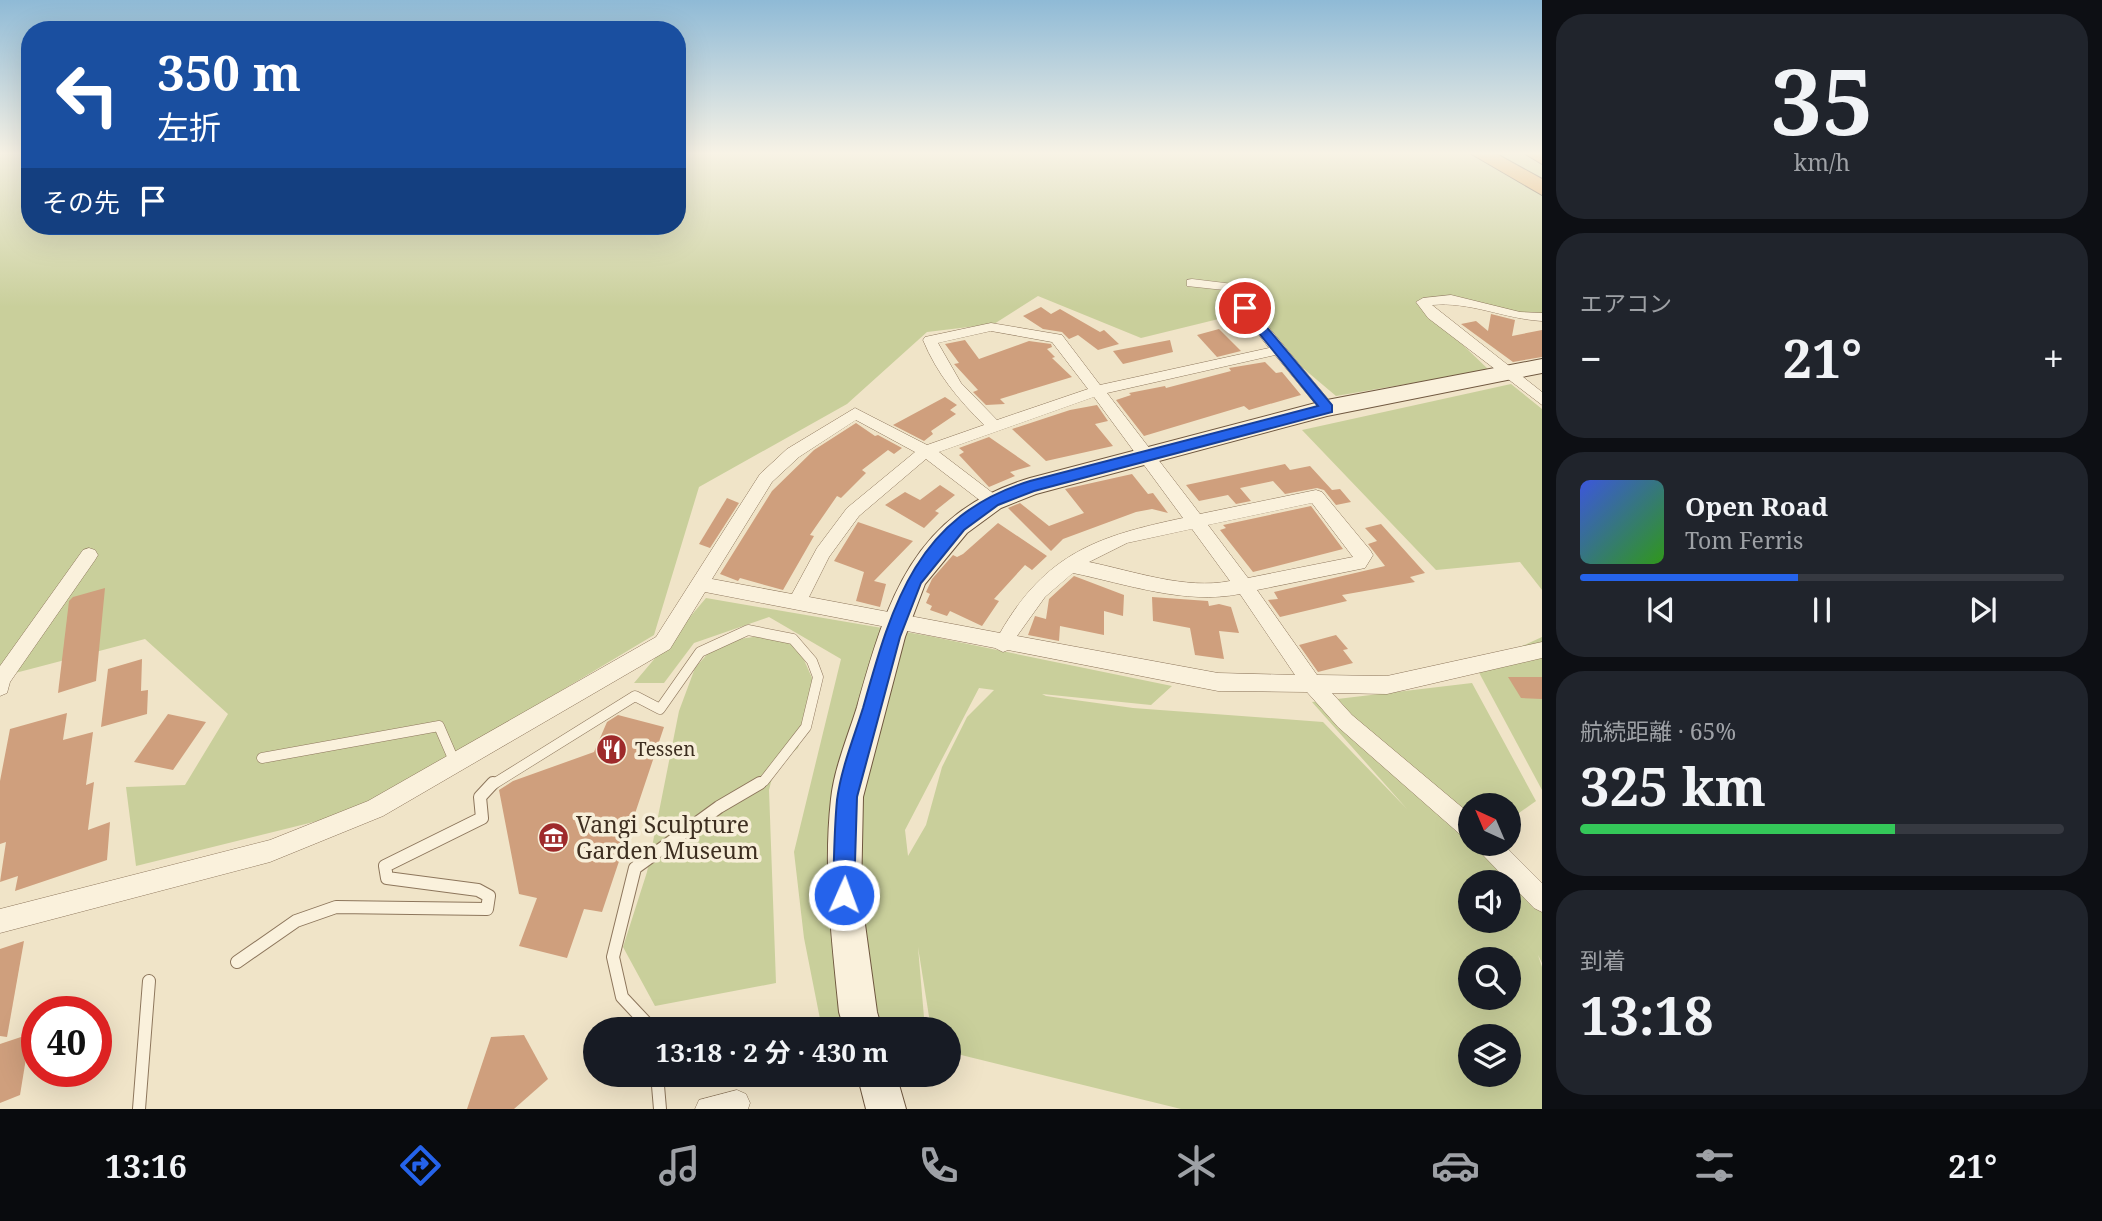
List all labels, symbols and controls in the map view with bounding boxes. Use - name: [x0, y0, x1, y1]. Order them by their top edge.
- text: 35: [1771, 38, 1873, 162]
- text: 350 m: [157, 39, 301, 105]
- icon: left: [42, 49, 133, 140]
- text: 左折: [157, 105, 221, 148]
- text: km/h: [1794, 146, 1850, 178]
- icon: arrive: [134, 182, 172, 220]
- text: その先: [42, 184, 120, 220]
- pin: [1215, 278, 1275, 338]
- text: エアコン: [1580, 287, 1672, 319]
- icon: arrive: [1226, 289, 1264, 327]
- text: 21°: [1783, 322, 1862, 393]
- text: −: [1580, 332, 1602, 384]
- text: +: [2043, 332, 2064, 384]
- text: Open Road: [1685, 488, 1828, 524]
- text: Tom Ferris: [1685, 524, 1803, 556]
- icon: previous: [1642, 591, 1680, 629]
- icon: pause: [1803, 591, 1841, 629]
- icon: next: [1964, 591, 2002, 629]
- text: 航続距離 · 65%: [1580, 715, 1736, 747]
- restaurant icon: Tessen: [595, 732, 629, 766]
- place label: Tessen: [635, 736, 695, 762]
- text: 325 km: [1580, 750, 1766, 821]
- north arrow: [1458, 793, 1521, 856]
- map controls: [1458, 793, 1521, 1087]
- place label: Vangi Sculpture Garden Museum: [576, 808, 759, 866]
- museum icon: Vangi Sculpture Garden Museum: [536, 821, 570, 855]
- position arrow: [807, 858, 881, 932]
- button: sound: [1458, 870, 1521, 933]
- text: 到着: [1580, 944, 1626, 976]
- button: search: [1458, 947, 1521, 1010]
- text: 13:18: [1580, 979, 1713, 1050]
- speed limit sign: 40: [21, 996, 112, 1087]
- button: layers: [1458, 1024, 1521, 1087]
- text: 13:18 · 2 分 · 430 m: [656, 1034, 888, 1070]
- icon: directions: [396, 1141, 445, 1190]
- icon: music: [655, 1141, 704, 1190]
- icon: phone: [914, 1141, 963, 1190]
- icon: climate: [1172, 1141, 1221, 1190]
- icon: car: [1431, 1141, 1480, 1190]
- icon: filters: [1690, 1141, 1739, 1190]
- text: 13:16: [105, 1144, 187, 1187]
- text: 21°: [1948, 1144, 1997, 1187]

